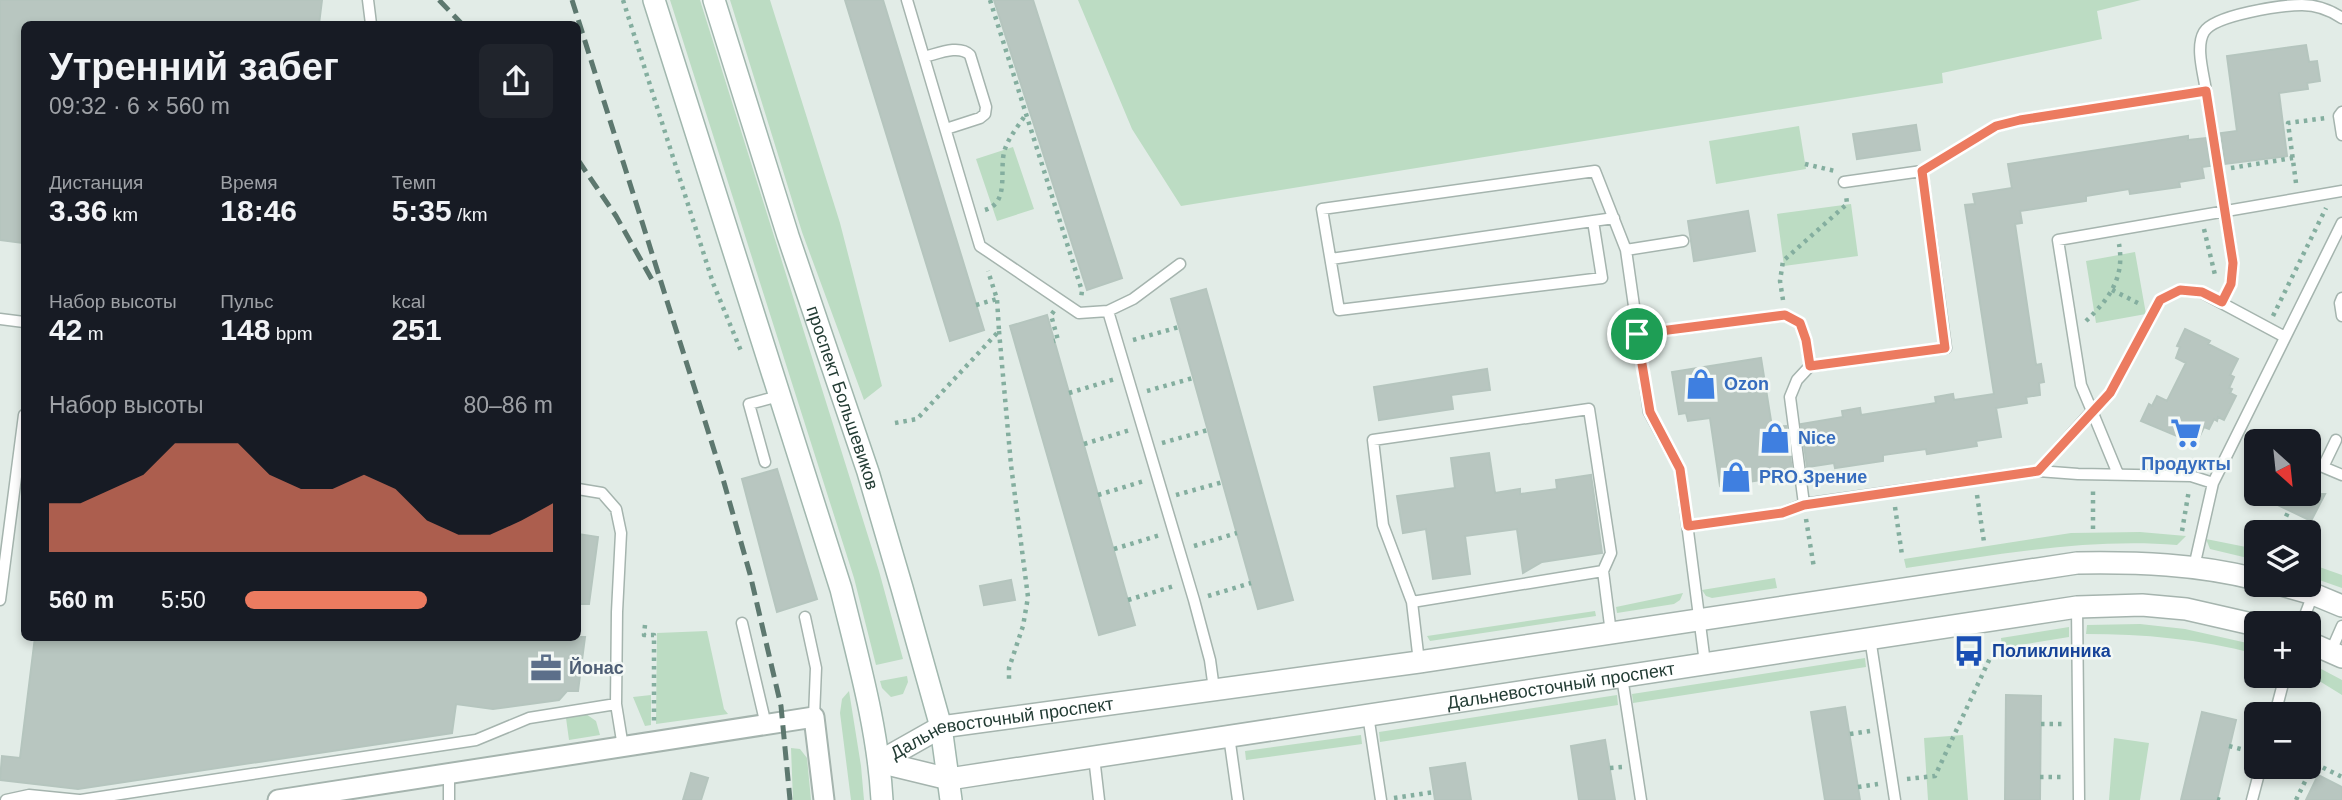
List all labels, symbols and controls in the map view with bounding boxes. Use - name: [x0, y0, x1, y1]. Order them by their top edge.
- button: share: [479, 44, 553, 118]
- text: Утренний забег: [49, 46, 339, 88]
- text: 09:32 · 6 × 560 m: [49, 93, 230, 119]
- text: Дистанция: [49, 172, 143, 193]
- text: Время: [220, 172, 278, 193]
- text: Темп: [392, 172, 436, 193]
- text: 3.36: [49, 194, 107, 227]
- text: 18:46: [220, 194, 297, 227]
- text: 5:35: [392, 194, 452, 227]
- text: km: [107, 204, 138, 225]
- text: /km: [452, 204, 488, 225]
- text: Набор высоты: [49, 291, 177, 312]
- text: Пульс: [220, 291, 274, 312]
- text: kcal: [392, 291, 425, 312]
- street label: проспект Большевиков: [802, 303, 883, 492]
- pin: [1607, 304, 1667, 364]
- text: 42: [49, 313, 82, 346]
- text: 148: [220, 313, 270, 346]
- text: 251: [392, 313, 442, 346]
- icon: arrive: [1618, 315, 1656, 353]
- text: m: [82, 323, 103, 344]
- text: bpm: [270, 323, 313, 344]
- shop icon: Ozon: [1684, 367, 1718, 401]
- place label: Ozon: [1724, 374, 1769, 394]
- text: Набор высоты: [49, 392, 203, 418]
- text: 80–86 m: [463, 392, 553, 418]
- supermarket icon: Продукты: [2169, 416, 2203, 450]
- shop icon: Nice: [1758, 421, 1792, 455]
- place label: Nice: [1798, 428, 1836, 448]
- north arrow: [2244, 429, 2320, 506]
- map controls: [2244, 429, 2321, 779]
- place label: Продукты: [2141, 454, 2231, 474]
- shop icon: PRO.Зрение: [1719, 460, 1753, 494]
- place label: PRO.Зрение: [1759, 467, 1867, 487]
- button: layers: [2244, 520, 2321, 597]
- text: 560 m: [49, 587, 114, 613]
- text: 5:50: [161, 587, 206, 613]
- button: +: [2244, 611, 2321, 688]
- bus stop icon: Поликлиника: [1952, 634, 1986, 668]
- place label: Поликлиника: [1992, 641, 2112, 661]
- office icon: Йонас: [529, 651, 563, 685]
- place label: Йонас: [569, 657, 624, 678]
- street label: Дальневосточный проспект: [1446, 658, 1676, 713]
- street label: Дальневосточный проспект: [887, 694, 1115, 763]
- button: −: [2244, 702, 2321, 779]

